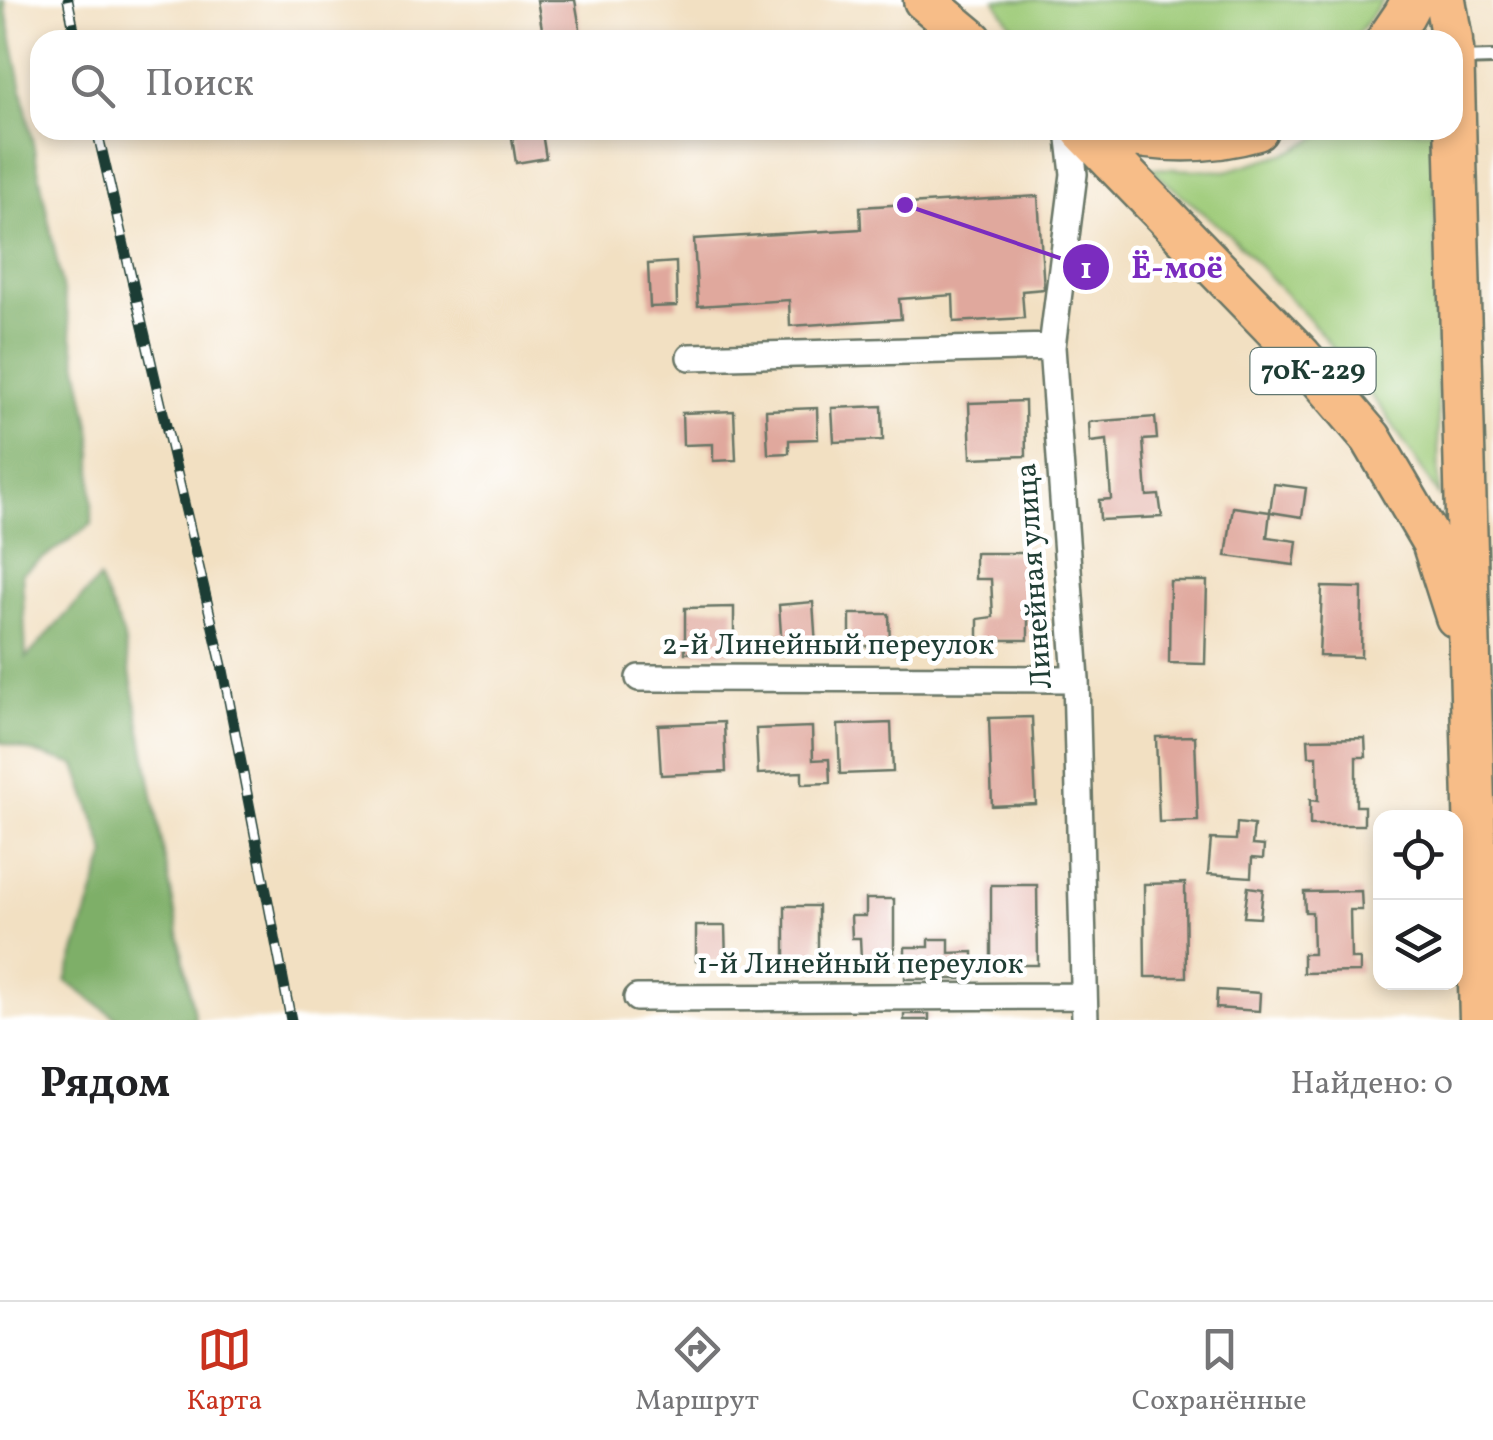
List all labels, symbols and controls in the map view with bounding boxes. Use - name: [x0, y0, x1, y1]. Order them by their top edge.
- search box: [30, 30, 1463, 140]
- icon: search: [65, 58, 120, 113]
- text: Поиск: [145, 59, 254, 112]
- callout: Ё-моё: [1061, 236, 1242, 298]
- text: Ё-моё: [1131, 248, 1223, 292]
- text: 1: [1080, 249, 1092, 291]
- road number: 70К-229: [1250, 348, 1376, 394]
- street label: Линейная улица: [1006, 461, 1064, 691]
- street label: 2-й Линейный переулок: [662, 625, 994, 667]
- map controls: [1373, 810, 1463, 990]
- button: locate: [1373, 810, 1463, 900]
- button: layers: [1373, 900, 1463, 990]
- street label: 1-й Линейный переулок: [696, 944, 1024, 986]
- text: Рядом: [40, 1056, 170, 1115]
- text: Найдено: 0: [1291, 1063, 1453, 1107]
- tab: Карта: [186, 1322, 262, 1421]
- tab: Маршрут: [635, 1322, 759, 1421]
- tab: Сохранённые: [1132, 1322, 1307, 1421]

